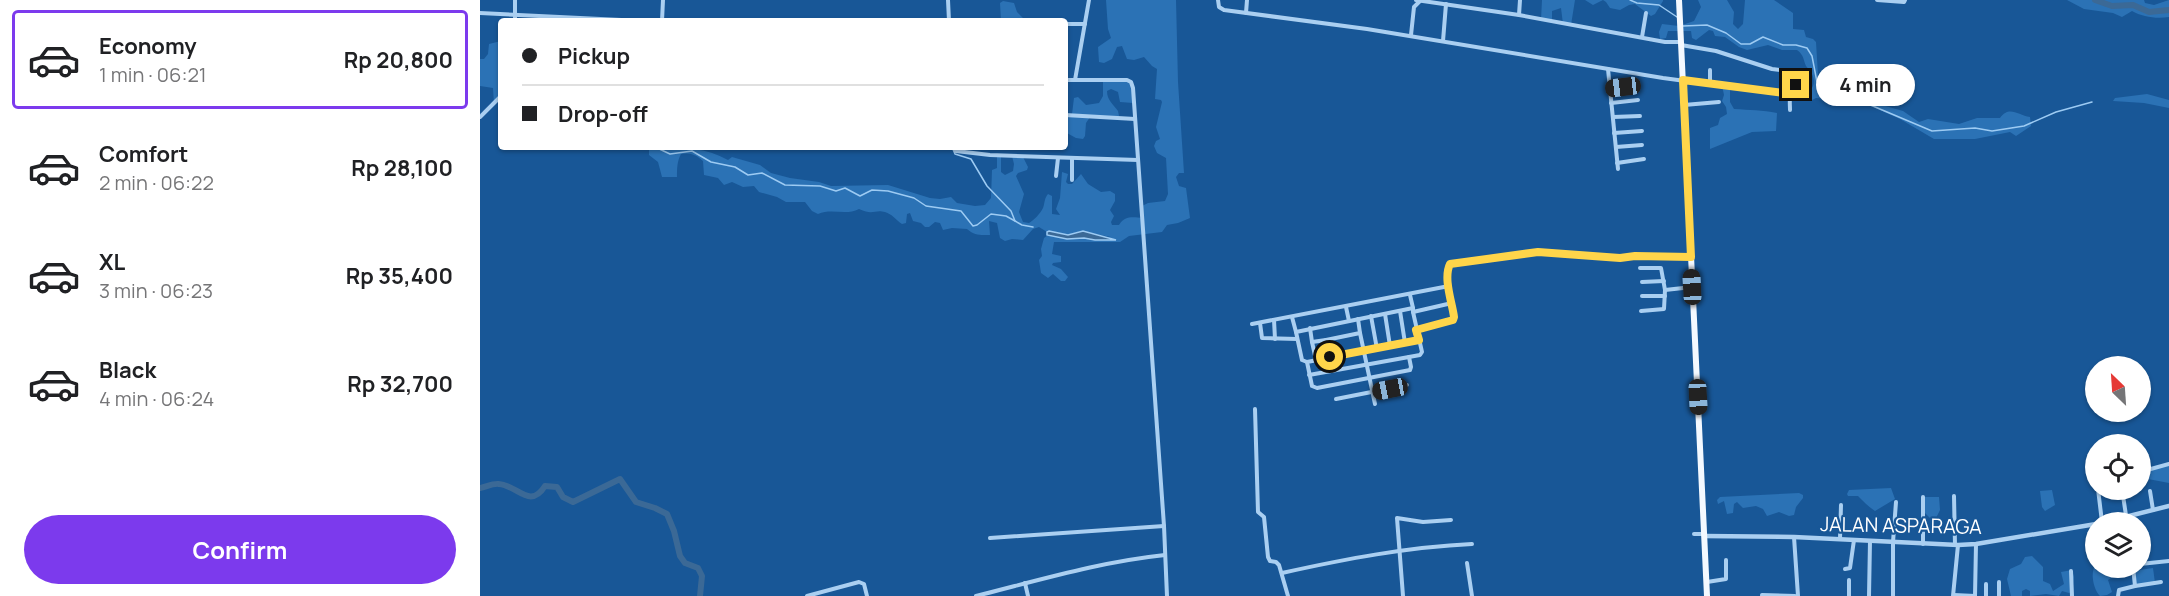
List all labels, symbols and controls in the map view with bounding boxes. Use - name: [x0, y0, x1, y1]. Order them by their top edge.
- text: Economy: [99, 31, 197, 61]
- icon: car: [27, 33, 81, 87]
- text: Pickup: [558, 41, 630, 71]
- text: Rp 20,800: [344, 45, 453, 75]
- text: 1 min · 06:21: [99, 61, 207, 88]
- callout: 4 min: [1817, 64, 1916, 106]
- route end: [1782, 71, 1809, 98]
- text: 4 min: [1839, 71, 1892, 98]
- car: [1604, 76, 1642, 98]
- text: Drop-off: [558, 99, 648, 129]
- text: Comfort: [99, 139, 188, 169]
- icon: car: [27, 141, 81, 195]
- text: Rp 28,100: [351, 153, 453, 183]
- text: 2 min · 06:22: [99, 169, 214, 196]
- text: XL: [99, 247, 125, 277]
- icon: car: [27, 249, 81, 303]
- text: Rp 35,400: [346, 261, 453, 291]
- car: [1682, 269, 1702, 305]
- text: 3 min · 06:23: [99, 277, 213, 304]
- route start: [1316, 343, 1343, 370]
- text: Black: [99, 355, 156, 385]
- north arrow: [2085, 356, 2151, 422]
- map controls: [2085, 356, 2151, 578]
- icon: car: [27, 357, 81, 411]
- text: Rp 32,700: [347, 369, 453, 399]
- car: [1371, 377, 1409, 401]
- car: [1688, 379, 1708, 415]
- text: 4 min · 06:24: [99, 385, 214, 412]
- button: locate: [2085, 434, 2151, 500]
- street label: JALAN ASPARAGA: [1820, 510, 1982, 540]
- button: layers: [2085, 512, 2151, 578]
- button: Confirm: [24, 515, 456, 584]

